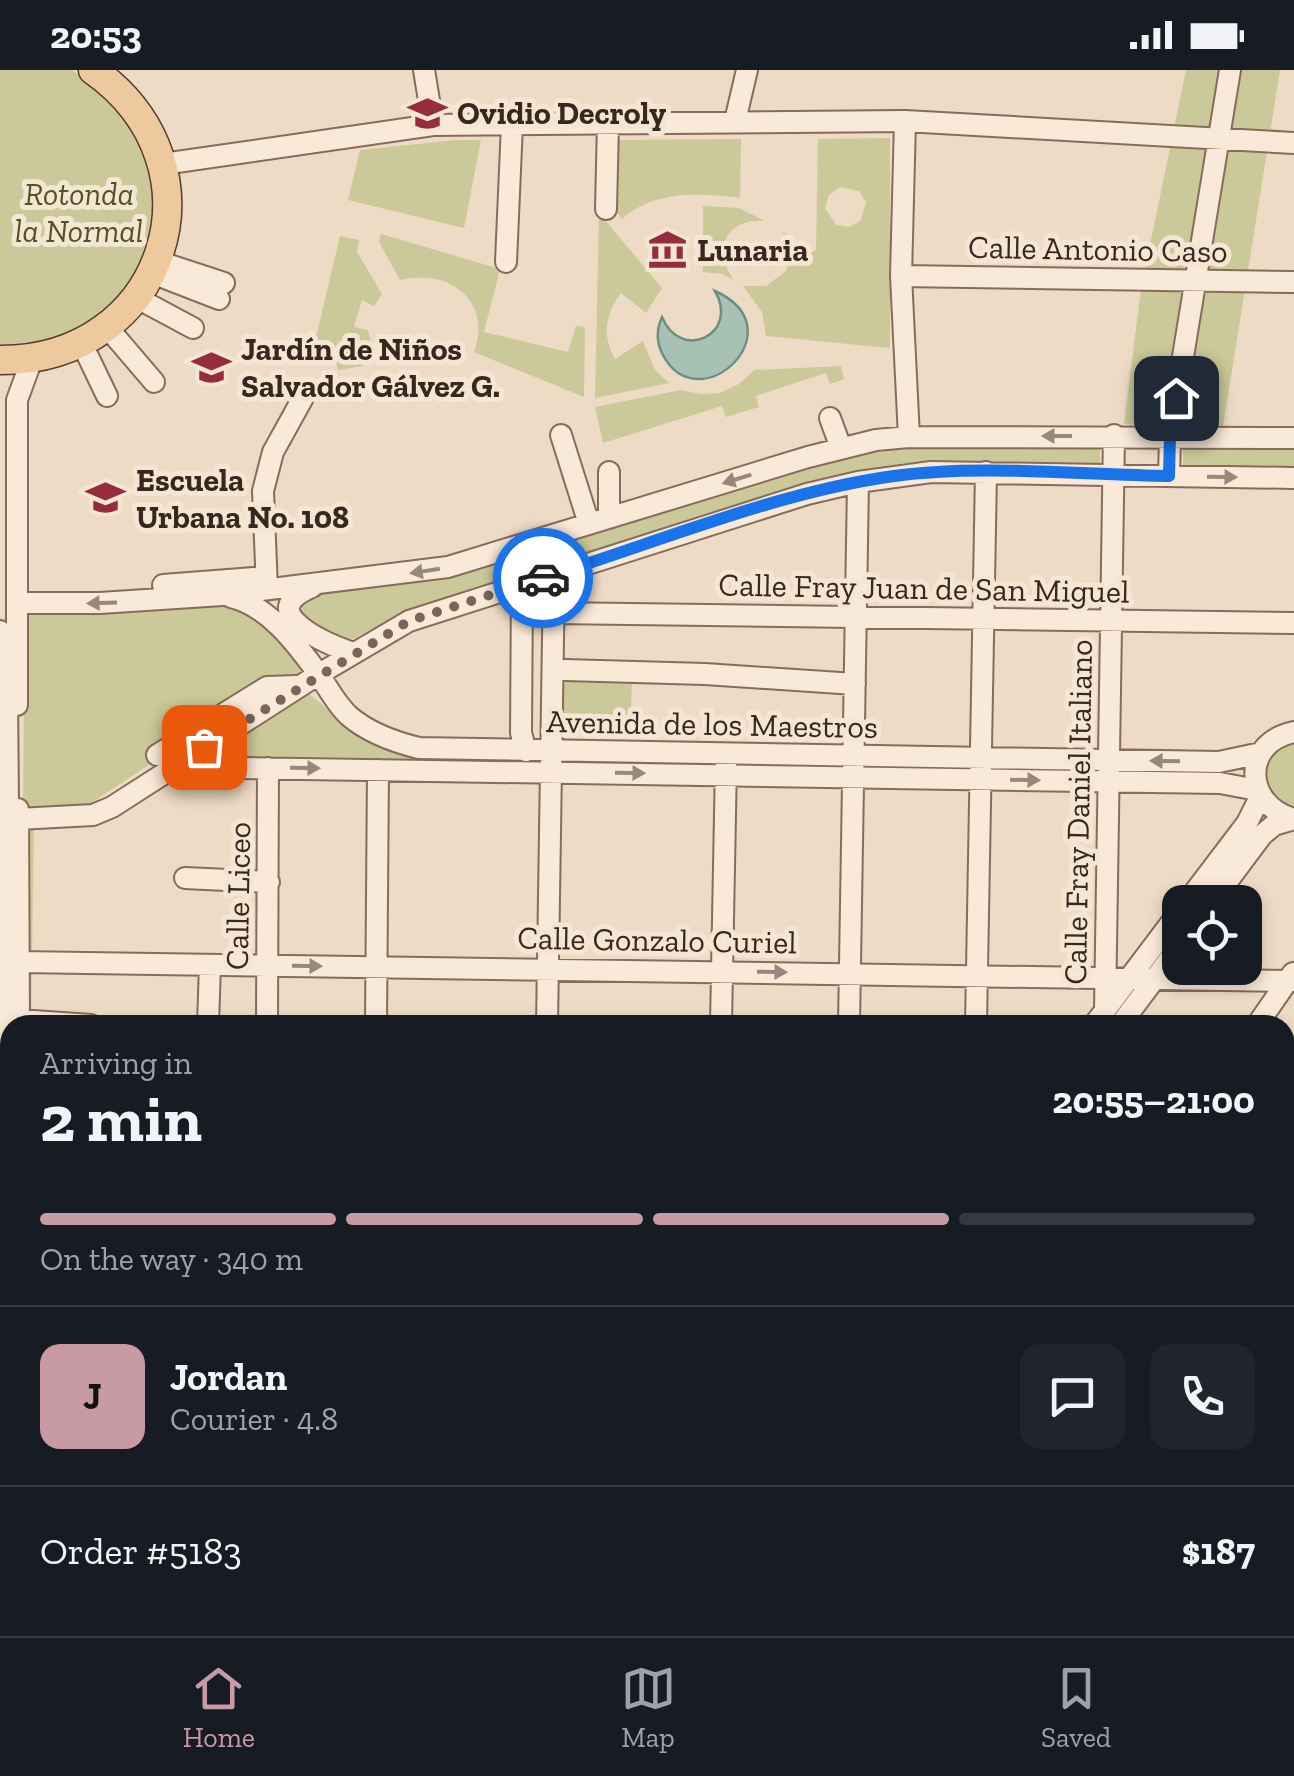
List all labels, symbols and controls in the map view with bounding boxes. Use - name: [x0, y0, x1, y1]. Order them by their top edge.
- text: 20:53: [50, 12, 142, 58]
- school or university icon: Ovidio Decroly: [406, 92, 448, 134]
- place label: Ovidio Decroly: [457, 94, 666, 132]
- park label: Rotonda la Normal: [15, 175, 143, 250]
- street label: Calle Antonio Caso: [968, 228, 1228, 270]
- museum icon: Lunaria: [646, 229, 688, 271]
- place label: Lunaria: [697, 231, 808, 269]
- place label: Jardín de Niños Salvador Gálvez G.: [241, 330, 500, 405]
- school or university icon: Jardín de Niños Salvador Gálvez G.: [190, 346, 232, 388]
- pin: [1134, 356, 1219, 441]
- icon: home: [1149, 371, 1204, 426]
- one-way arrow: [1040, 428, 1072, 444]
- place label: Escuela Urbana No. 108: [136, 461, 349, 536]
- one-way arrow: [1206, 469, 1238, 485]
- one-way arrow: [721, 472, 752, 487]
- school or university icon: Escuela Urbana No. 108: [85, 477, 127, 519]
- courier: [493, 528, 593, 628]
- icon: car: [516, 551, 571, 606]
- one-way arrow: [409, 563, 441, 579]
- street label: Calle Fray Juan de San Miguel: [718, 565, 1130, 611]
- one-way arrow: [86, 595, 118, 611]
- street label: Calle Fray Daniel Italiano: [1056, 639, 1100, 985]
- street label: Avenida de los Maestros: [546, 702, 878, 746]
- pin: [162, 705, 247, 790]
- icon: bag: [177, 720, 232, 775]
- one-way arrow: [1148, 753, 1180, 769]
- one-way arrow: [290, 761, 322, 777]
- one-way arrow: [615, 765, 647, 781]
- one-way arrow: [1010, 772, 1042, 788]
- street label: Calle Liceo: [218, 822, 258, 970]
- map controls: [1162, 885, 1262, 985]
- button: locate: [1162, 885, 1262, 985]
- street label: Calle Gonzalo Curiel: [517, 919, 797, 961]
- one-way arrow: [292, 958, 324, 974]
- one-way arrow: [757, 964, 789, 980]
- text: Arriving in: [40, 1044, 192, 1082]
- text: 20:55–21:00: [1052, 1077, 1255, 1123]
- text: 2 min: [40, 1080, 202, 1158]
- text: On the way · 340 m: [40, 1240, 303, 1278]
- button: chat: [1020, 1344, 1125, 1449]
- button: phone: [1150, 1344, 1255, 1449]
- text: Jordan: [170, 1354, 287, 1400]
- text: J: [83, 1373, 102, 1419]
- text: Courier · 4.8: [170, 1400, 338, 1438]
- text: Order #5183: [40, 1528, 242, 1574]
- text: $187: [1182, 1528, 1255, 1574]
- tab: Home: [183, 1661, 255, 1754]
- tab: Map: [621, 1661, 676, 1754]
- tab: Saved: [1041, 1661, 1111, 1754]

